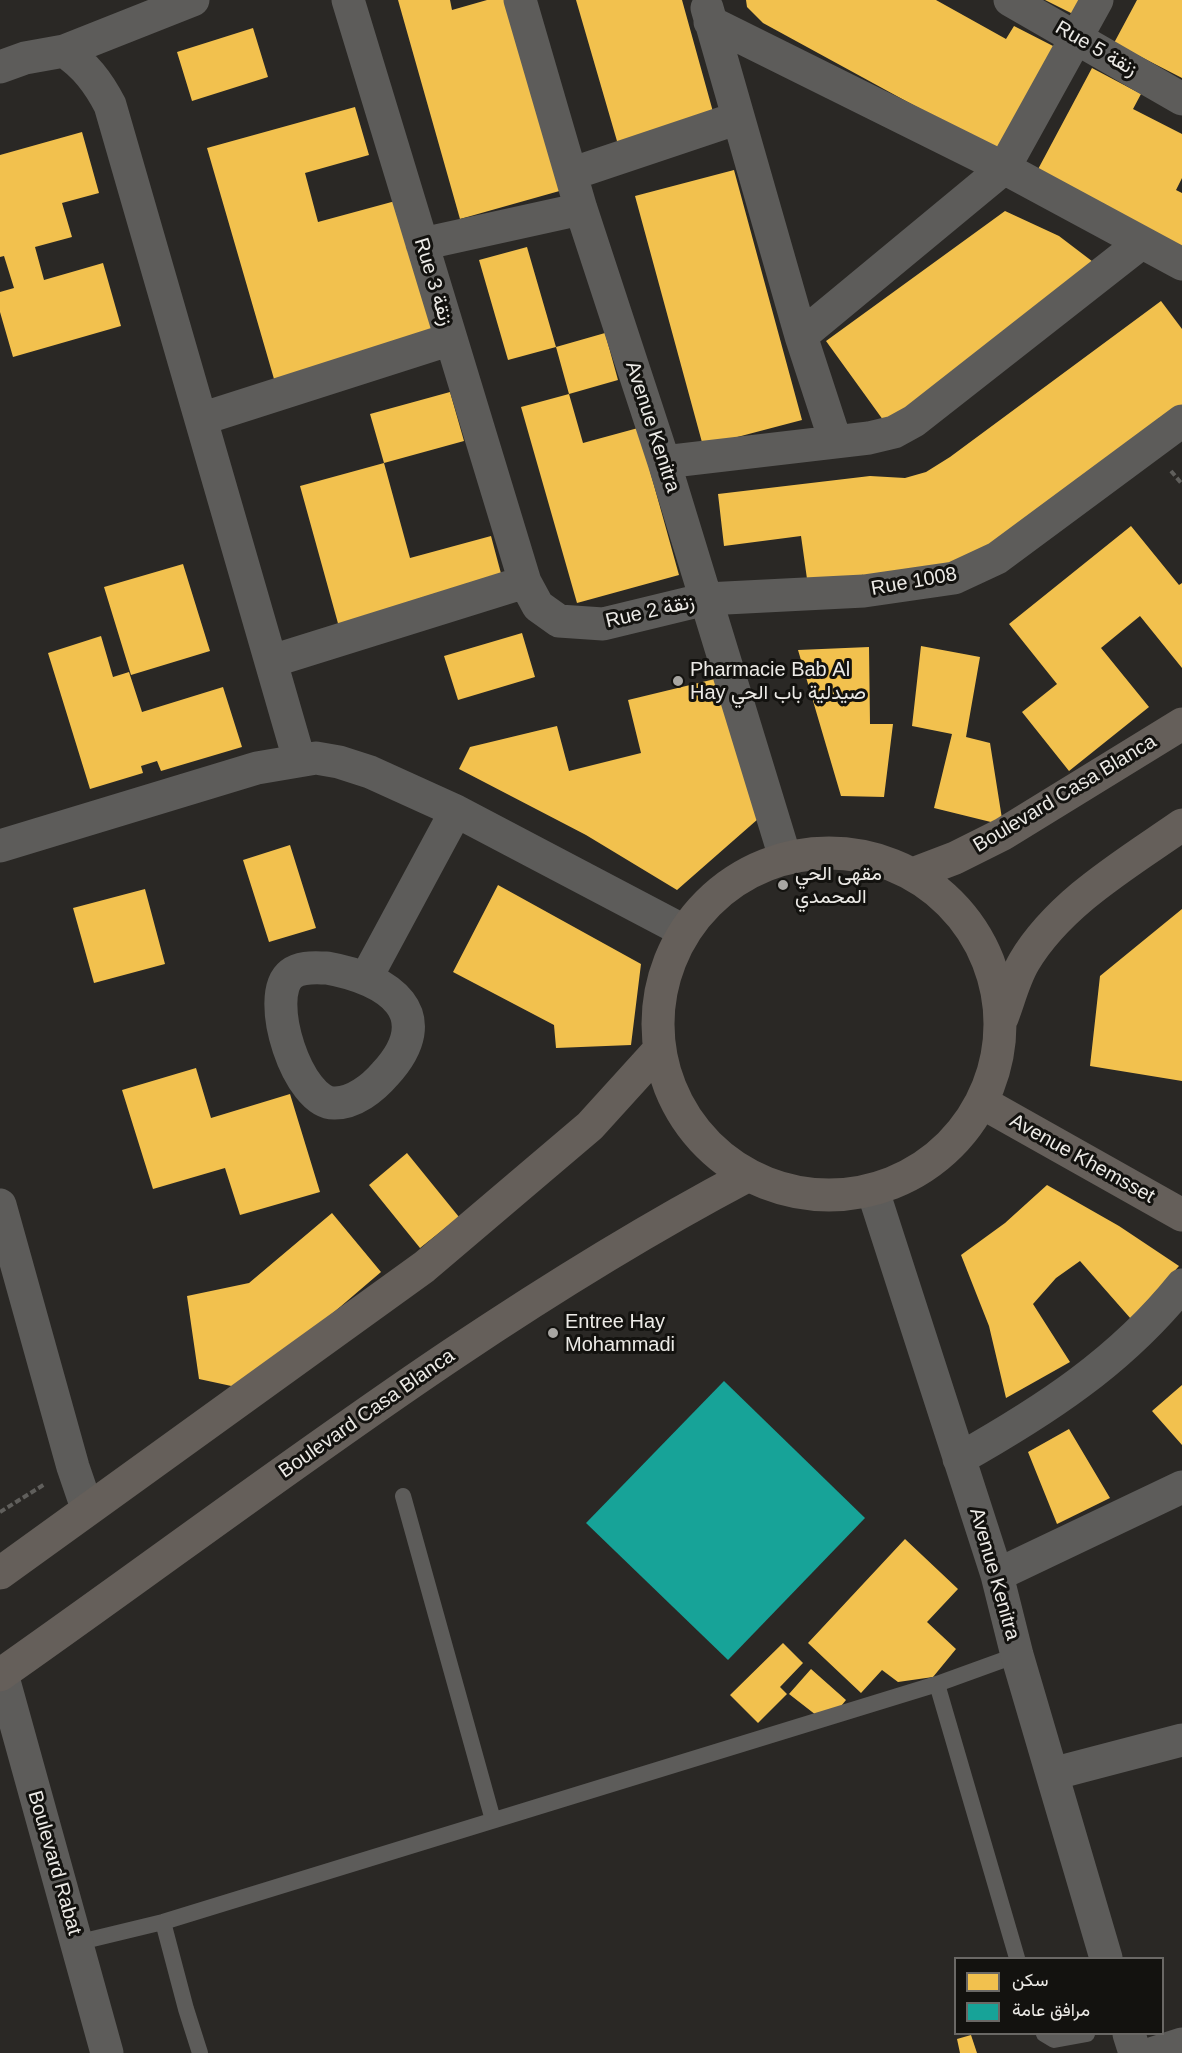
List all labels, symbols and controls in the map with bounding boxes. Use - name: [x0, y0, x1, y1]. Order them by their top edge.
- street label: Rue 5 زنقة: [1051, 16, 1141, 82]
- street label: Rue 3 زنقة: [408, 235, 458, 329]
- street label: Avenue Kenitra: [620, 358, 684, 496]
- street label: Rue 1008: [869, 563, 959, 601]
- street label: Rue 2 زنقة: [603, 590, 697, 634]
- place label: Pharmacie Bab Al Hay صيدلية باب الحي: [690, 658, 866, 705]
- marker: Pharmacie Bab Al Hay صيدلية باب الحي: [671, 674, 685, 688]
- street label: Boulevard Casa Blanca: [969, 730, 1161, 858]
- place label: مقهى الحي المحمدي: [795, 862, 882, 909]
- marker: مقهى الحي المحمدي: [776, 878, 790, 892]
- street label: Avenue Khemsset: [1005, 1109, 1159, 1209]
- place label: Entree Hay Mohammadi: [565, 1310, 675, 1357]
- marker: Entree Hay Mohammadi: [546, 1326, 560, 1340]
- street label: Boulevard Casa Blanca: [275, 1344, 459, 1484]
- street label: Avenue Kenitra: [964, 1505, 1024, 1643]
- street label: Boulevard Rabat: [22, 1788, 86, 1938]
- legend: [954, 1957, 1164, 2035]
- text: سكن: [1012, 1970, 1048, 1990]
- text: مرافق عامة: [1012, 2000, 1090, 2020]

